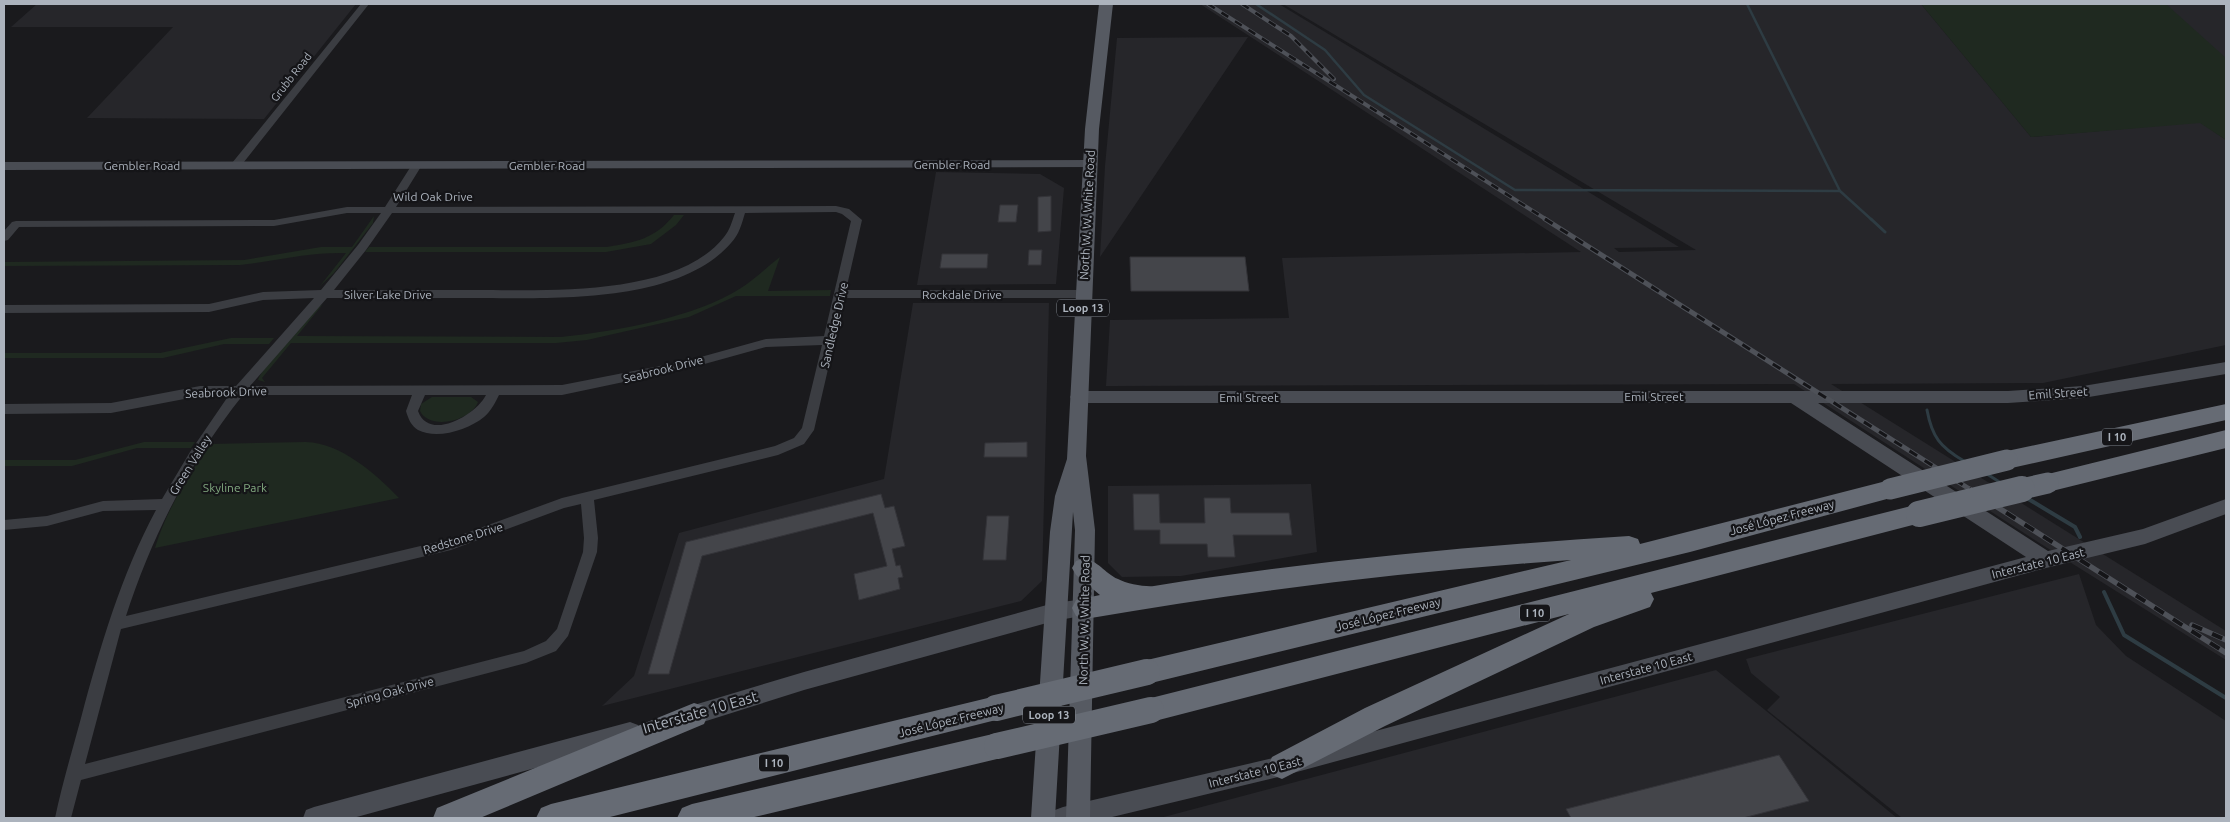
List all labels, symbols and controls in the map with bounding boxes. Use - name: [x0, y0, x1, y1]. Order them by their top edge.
- street label: Grubb Road: [268, 50, 314, 104]
- street label: North W. W. White Road: [1077, 150, 1097, 280]
- street label: Gembler Road: [914, 158, 990, 171]
- street label: Gembler Road: [104, 159, 180, 172]
- street label: Gembler Road: [509, 159, 585, 172]
- street label: Wild Oak Drive: [393, 190, 473, 203]
- street label: Sandledge Drive: [818, 281, 850, 369]
- street label: Silver Lake Drive: [344, 288, 432, 301]
- street label: Rockdale Drive: [922, 288, 1002, 301]
- road number: Loop 13: [1057, 300, 1109, 316]
- street label: Seabrook Drive: [622, 353, 704, 385]
- street label: Seabrook Drive: [185, 384, 267, 400]
- street label: Emil Street: [2028, 384, 2088, 402]
- street label: Emil Street: [1624, 390, 1684, 403]
- street label: Emil Street: [1219, 391, 1279, 404]
- road number: I 10: [2102, 428, 2132, 446]
- street label: Green Valley: [167, 433, 214, 497]
- park label: Skyline Park: [203, 481, 267, 494]
- street label: José López Freeway: [1728, 497, 1836, 537]
- street label: Redstone Drive: [422, 520, 504, 556]
- street label: Interstate 10 East: [1990, 545, 2086, 581]
- street label: North W. W. White Road: [1076, 555, 1092, 685]
- street label: José López Freeway: [1334, 595, 1442, 633]
- road number: I 10: [1520, 604, 1550, 622]
- street label: Interstate 10 East: [1598, 649, 1694, 687]
- street label: Spring Oak Drive: [345, 674, 435, 710]
- street label: Interstate 10 East: [641, 687, 760, 737]
- street label: José López Freeway: [897, 701, 1005, 739]
- road number: Loop 13: [1023, 706, 1075, 724]
- road number: I 10: [759, 754, 789, 771]
- street label: Interstate 10 East: [1207, 754, 1303, 790]

